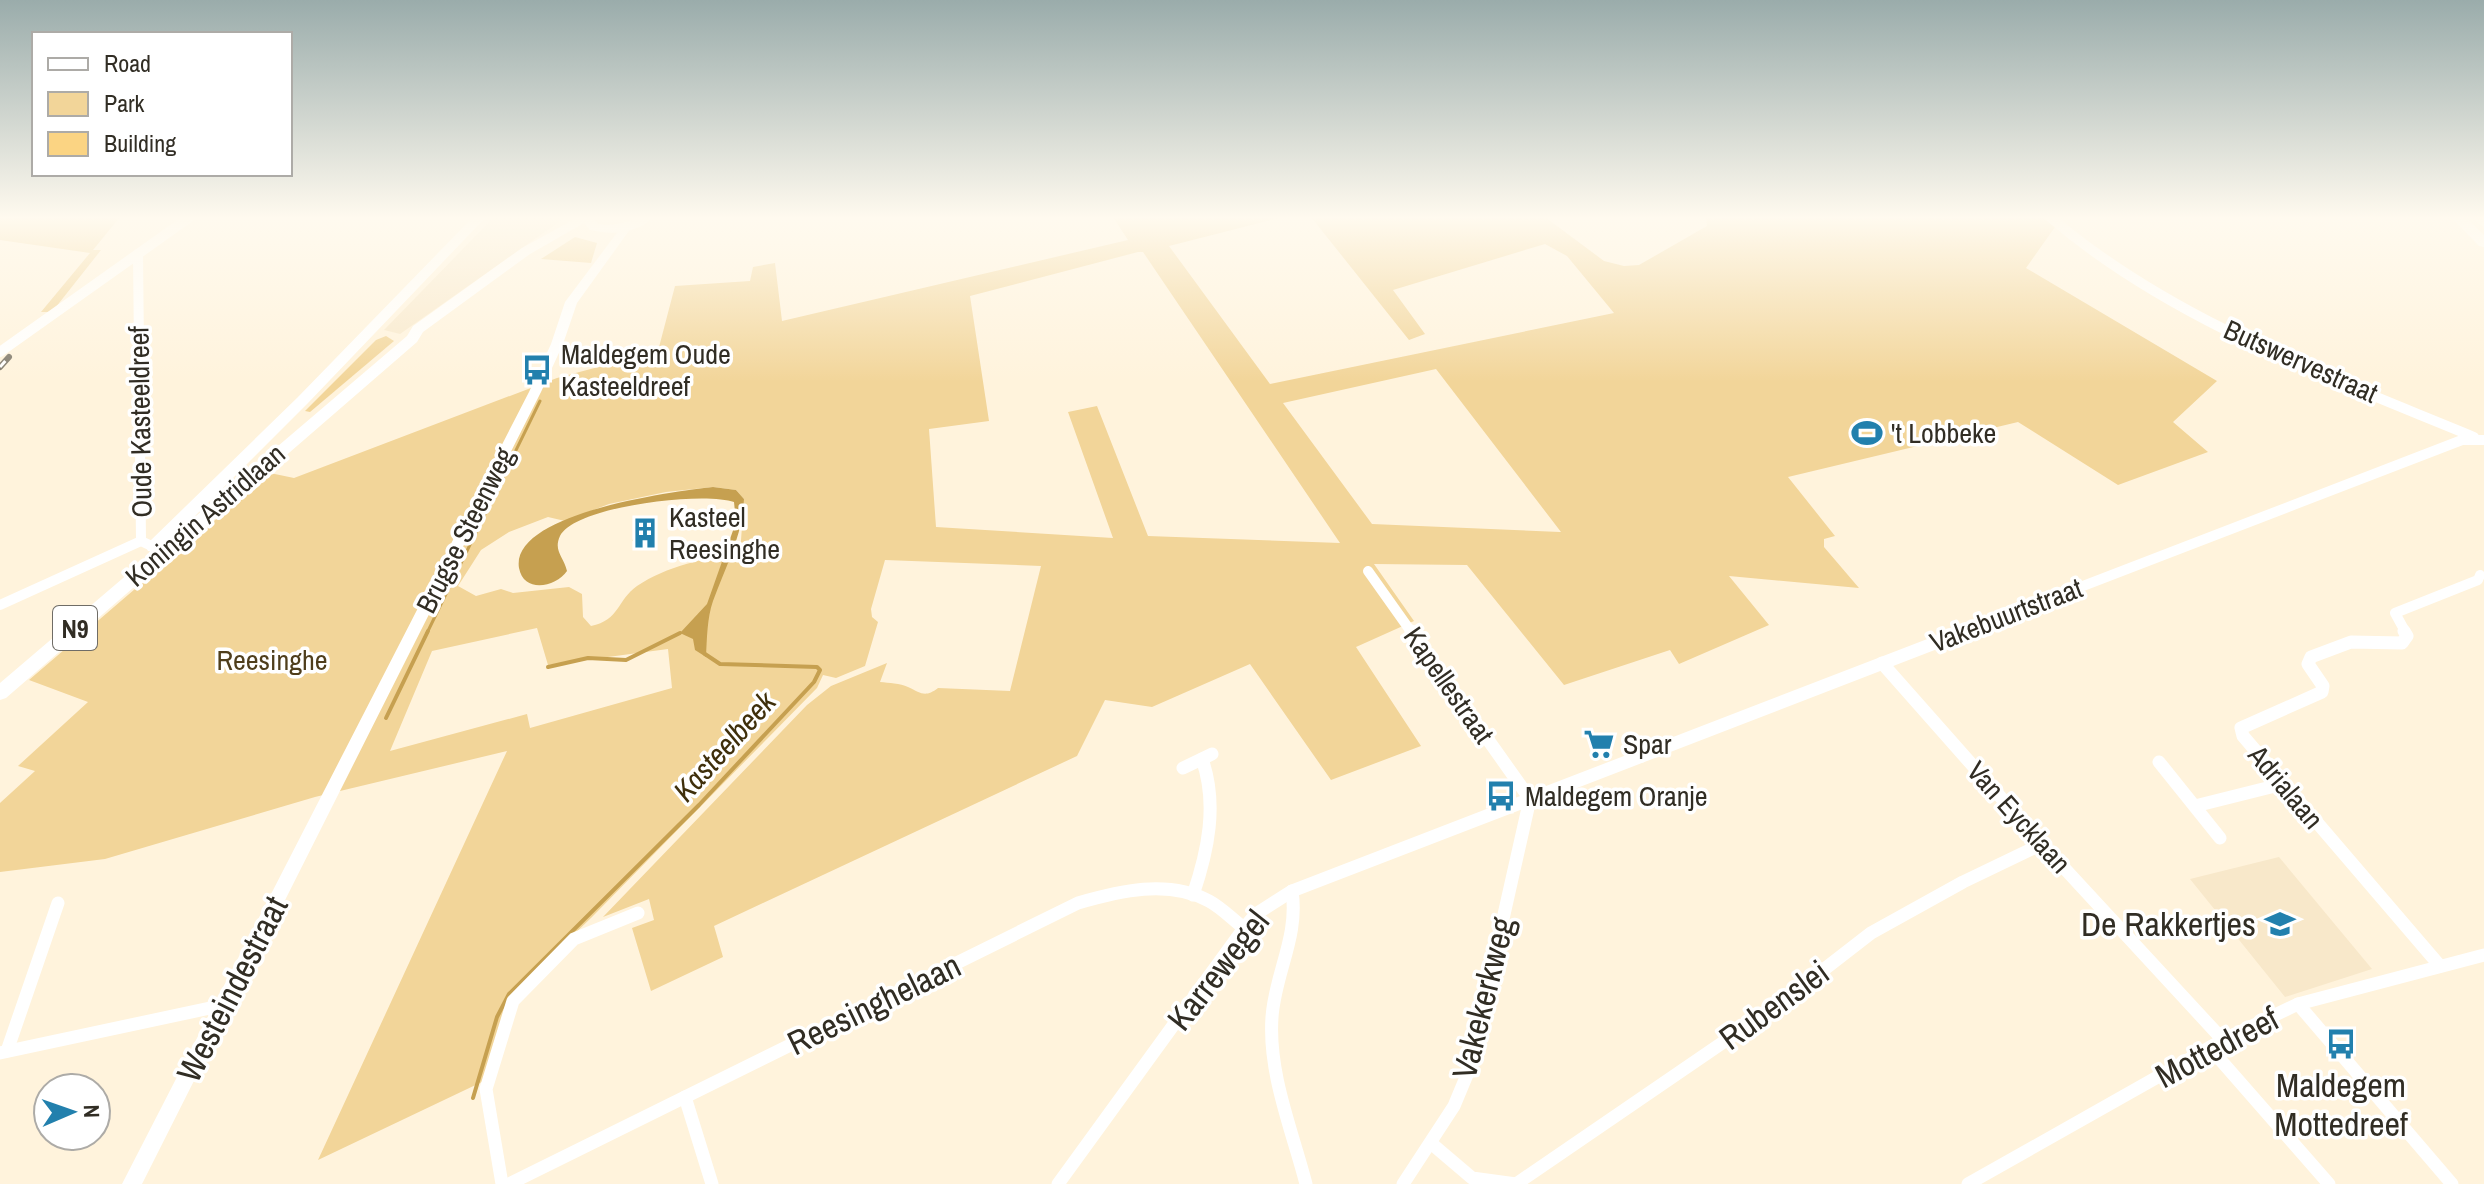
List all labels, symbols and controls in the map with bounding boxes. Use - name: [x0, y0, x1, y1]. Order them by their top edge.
- legend: [32, 32, 292, 176]
- text: Road: [104, 47, 151, 79]
- text: Park: [104, 87, 145, 119]
- text: Building: [104, 127, 176, 159]
- street label: Butswervestraat: [2218, 310, 2384, 412]
- street label: Oude Kasteeldreef: [119, 325, 161, 518]
- place label: Maldegem Oude Kasteeldreef: [561, 335, 731, 405]
- bus stop icon: Maldegem Oude Kasteeldreef: [520, 353, 554, 387]
- place label: 't Lobbeke: [1891, 414, 1996, 452]
- sports icon: 't Lobbeke: [1850, 416, 1884, 450]
- street label: Koningin Astridlaan: [117, 435, 293, 595]
- street label: Brugse Steenweg: [407, 440, 523, 619]
- place label: Kasteel Reesinghe: [669, 498, 780, 568]
- building icon: Kasteel Reesinghe: [628, 516, 662, 550]
- street label: Vakebuurtstraat: [1924, 569, 2088, 661]
- road number: N9: [53, 606, 97, 650]
- street label: Kapellestraat: [1395, 619, 1503, 751]
- park label: Reesinghe: [216, 641, 328, 679]
- water label: Kasteelbeek: [664, 681, 785, 810]
- place label: Spar: [1623, 725, 1672, 763]
- supermarket icon: Spar: [1582, 727, 1616, 761]
- street label: Adrialaan: [2239, 736, 2332, 837]
- street label: Van Eycklaan: [1958, 753, 2080, 881]
- place label: Maldegem Oranje: [1525, 777, 1707, 815]
- bus stop icon: Maldegem Oranje: [1484, 779, 1518, 813]
- street label: Westeindestraat: [166, 888, 299, 1090]
- street label: Karrewegel: [1156, 900, 1280, 1040]
- place label: De Rakkertjes: [2081, 901, 2256, 947]
- school or university icon: De Rakkertjes: [2263, 907, 2297, 941]
- street label: Vakekerkweg: [1441, 912, 1525, 1084]
- street label: Reesinghelaan: [780, 942, 968, 1066]
- street label: Rubenslei: [1710, 949, 1838, 1061]
- street label: Mottedreef: [2147, 995, 2287, 1099]
- bus stop icon: Maldegem Mottedreef: [2324, 1027, 2358, 1061]
- place label: Maldegem Mottedreef: [2274, 1062, 2408, 1147]
- north arrow: [32, 1072, 112, 1152]
- text: N: [77, 1104, 107, 1118]

